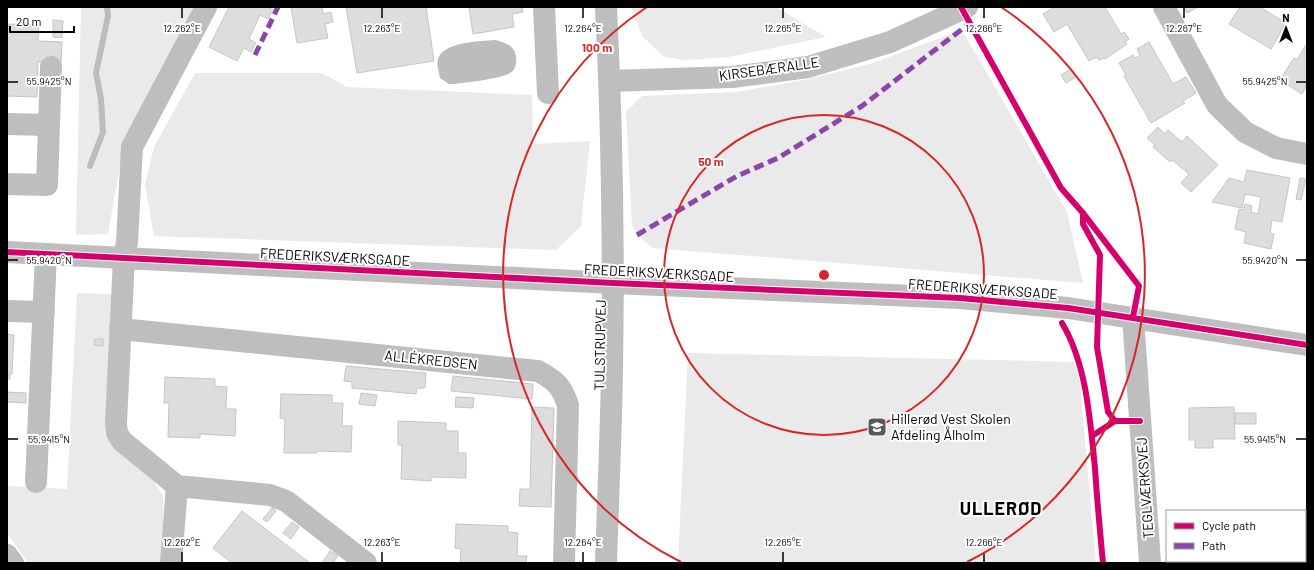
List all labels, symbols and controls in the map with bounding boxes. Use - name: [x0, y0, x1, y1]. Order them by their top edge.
- scale bar: [10, 8, 74, 34]
- north arrow: [1266, 8, 1306, 48]
- text: N: [1282, 11, 1290, 24]
- text: 20 m: [16, 14, 42, 28]
- text: 12.262°E: [163, 22, 201, 34]
- text: 12.263°E: [363, 22, 401, 34]
- text: 12.264°E: [564, 22, 602, 34]
- text: 12.265°E: [764, 22, 802, 34]
- text: 12.266°E: [965, 22, 1003, 34]
- text: 12.267°E: [1166, 22, 1202, 34]
- text: 100 m: [582, 40, 612, 54]
- street label: KIRSEBÆRALLE: [718, 53, 820, 84]
- text: 55.9425°N: [27, 75, 71, 87]
- text: 55.9425°N: [1243, 75, 1287, 87]
- text: 50 m: [698, 154, 724, 168]
- street label: FREDERIKSVÆRKSGADE: [260, 244, 410, 269]
- text: 55.9420°N: [26, 254, 72, 266]
- text: 55.9420°N: [1242, 254, 1288, 266]
- street label: FREDERIKSVÆRKSGADE: [584, 260, 734, 285]
- centre of rings: [817, 268, 831, 282]
- street label: FREDERIKSVÆRKSGADE: [908, 275, 1058, 302]
- street label: TULSTRUPVEJ: [590, 299, 609, 391]
- street label: ALLÉKREDSEN: [384, 346, 478, 373]
- place label: Hillerød Vest Skolen Afdeling Ålholm: [891, 410, 1011, 443]
- school or university icon: Hillerød Vest Skolen Afdeling Ålholm: [866, 416, 888, 438]
- text: 55.9415°N: [28, 433, 70, 445]
- text: 55.9415°N: [1244, 433, 1286, 445]
- street label: TEGLVÆRKSVEJ: [1132, 437, 1157, 540]
- district label: ULLERØD: [960, 497, 1042, 519]
- legend: [1166, 510, 1306, 562]
- text: Cycle path: [1202, 518, 1256, 532]
- text: 12.262°E: [163, 536, 201, 548]
- text: 12.263°E: [363, 536, 401, 548]
- text: 12.264°E: [564, 536, 602, 548]
- text: 12.265°E: [764, 536, 802, 548]
- text: 12.266°E: [965, 536, 1003, 548]
- text: Path: [1202, 538, 1226, 552]

